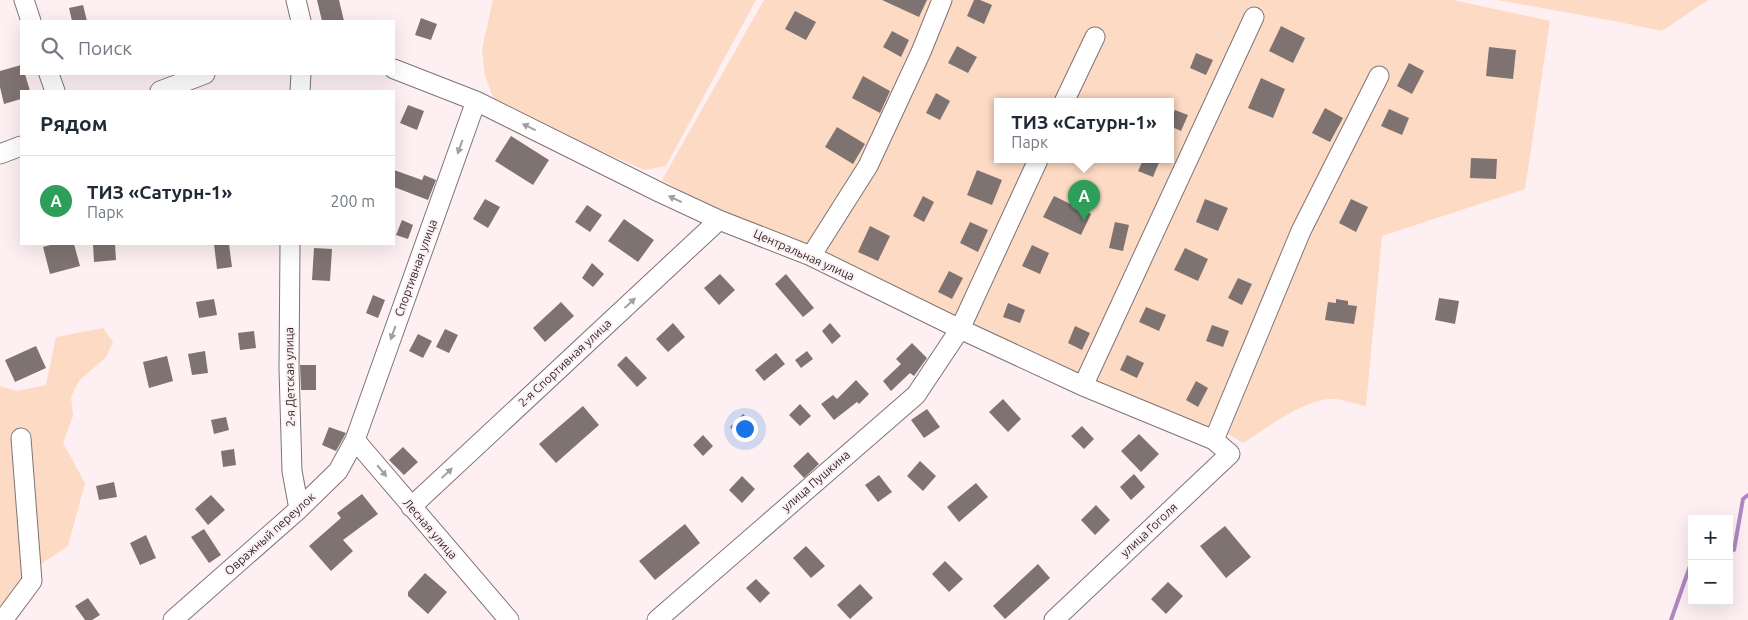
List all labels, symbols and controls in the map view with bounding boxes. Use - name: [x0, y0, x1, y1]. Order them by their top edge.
- search box: [20, 20, 395, 75]
- icon: search: [38, 34, 66, 62]
- text: Поиск: [78, 37, 132, 59]
- popup: [994, 98, 1174, 163]
- text: Рядом: [40, 111, 108, 135]
- text: ТИЗ «Сатурн-1»: [1011, 111, 1157, 133]
- one-way arrow: [522, 123, 536, 131]
- text: Парк: [1011, 133, 1048, 151]
- one-way arrow: [455, 139, 463, 154]
- pin: A: [1068, 180, 1100, 221]
- text: ТИЗ «Сатурн-1»: [87, 181, 232, 203]
- text: A: [50, 192, 62, 210]
- text: 200 m: [330, 192, 375, 210]
- one-way arrow: [668, 195, 682, 203]
- text: Парк: [87, 203, 124, 221]
- street label: Спортивная улица: [392, 217, 439, 318]
- street label: Центральная улица: [752, 226, 857, 283]
- one-way arrow: [623, 297, 635, 309]
- street label: 2-я Спортивная улица: [516, 316, 614, 409]
- one-way arrow: [389, 325, 396, 340]
- street label: 2-я Детская улица: [282, 327, 297, 427]
- your location: [732, 416, 758, 442]
- street label: улица Пушкина: [779, 448, 852, 514]
- one-way arrow: [376, 465, 387, 478]
- one-way arrow: [440, 467, 452, 479]
- street label: Овражный переулок: [222, 490, 317, 578]
- street label: Лесная улица: [401, 496, 460, 562]
- street label: улица Гоголя: [1118, 500, 1180, 559]
- map controls: [1688, 515, 1733, 605]
- button: +: [1688, 515, 1733, 560]
- button: −: [1688, 560, 1733, 605]

